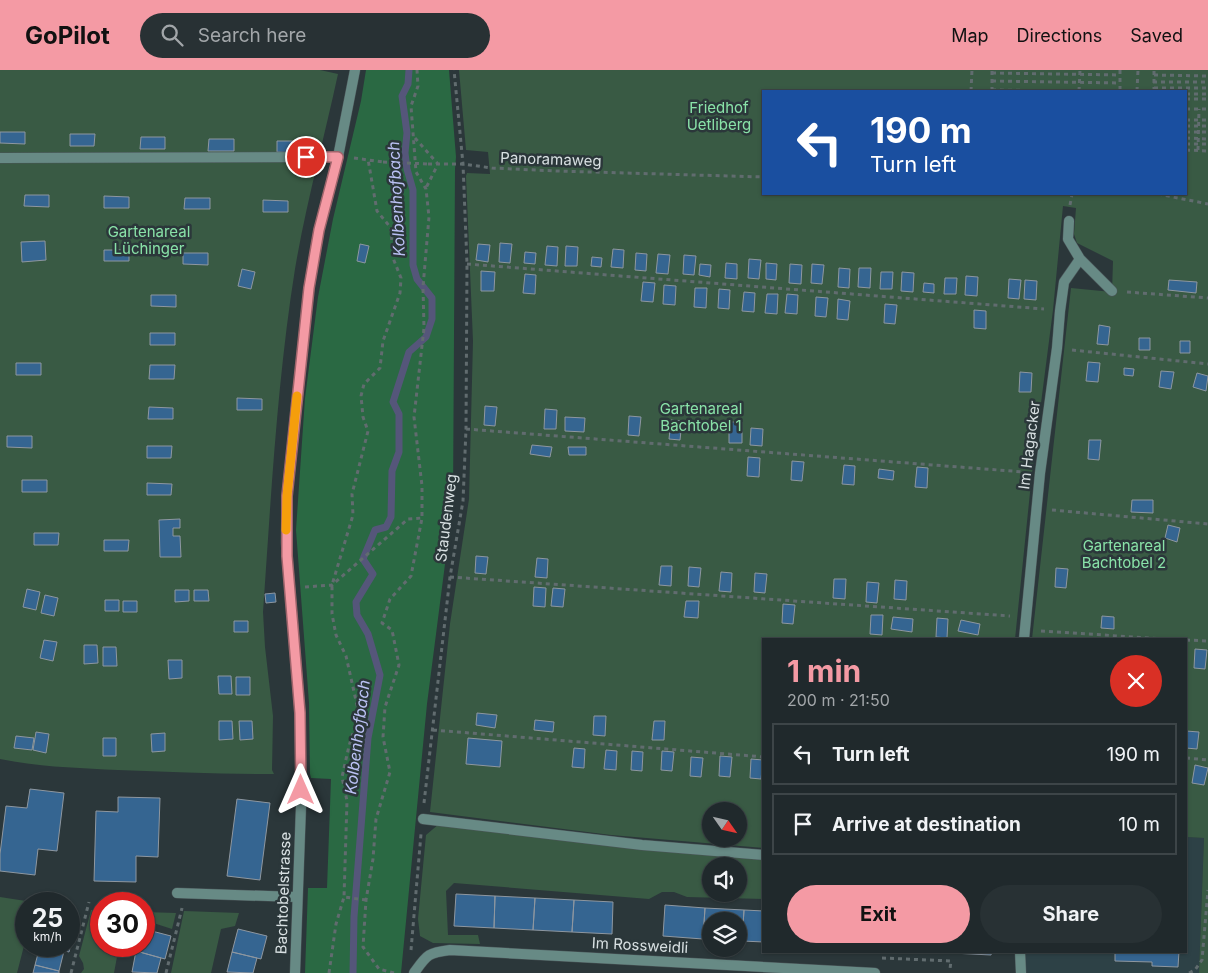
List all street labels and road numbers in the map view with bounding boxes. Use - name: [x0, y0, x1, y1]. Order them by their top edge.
- street label: Panoramaweg: [500, 148, 602, 170]
- street label: Im Hagacker: [1014, 399, 1044, 491]
- street label: Staudenweg: [431, 473, 461, 563]
- street label: Bachtobelstrasse: [271, 831, 295, 955]
- street label: Im Rossweidli: [591, 933, 689, 957]

